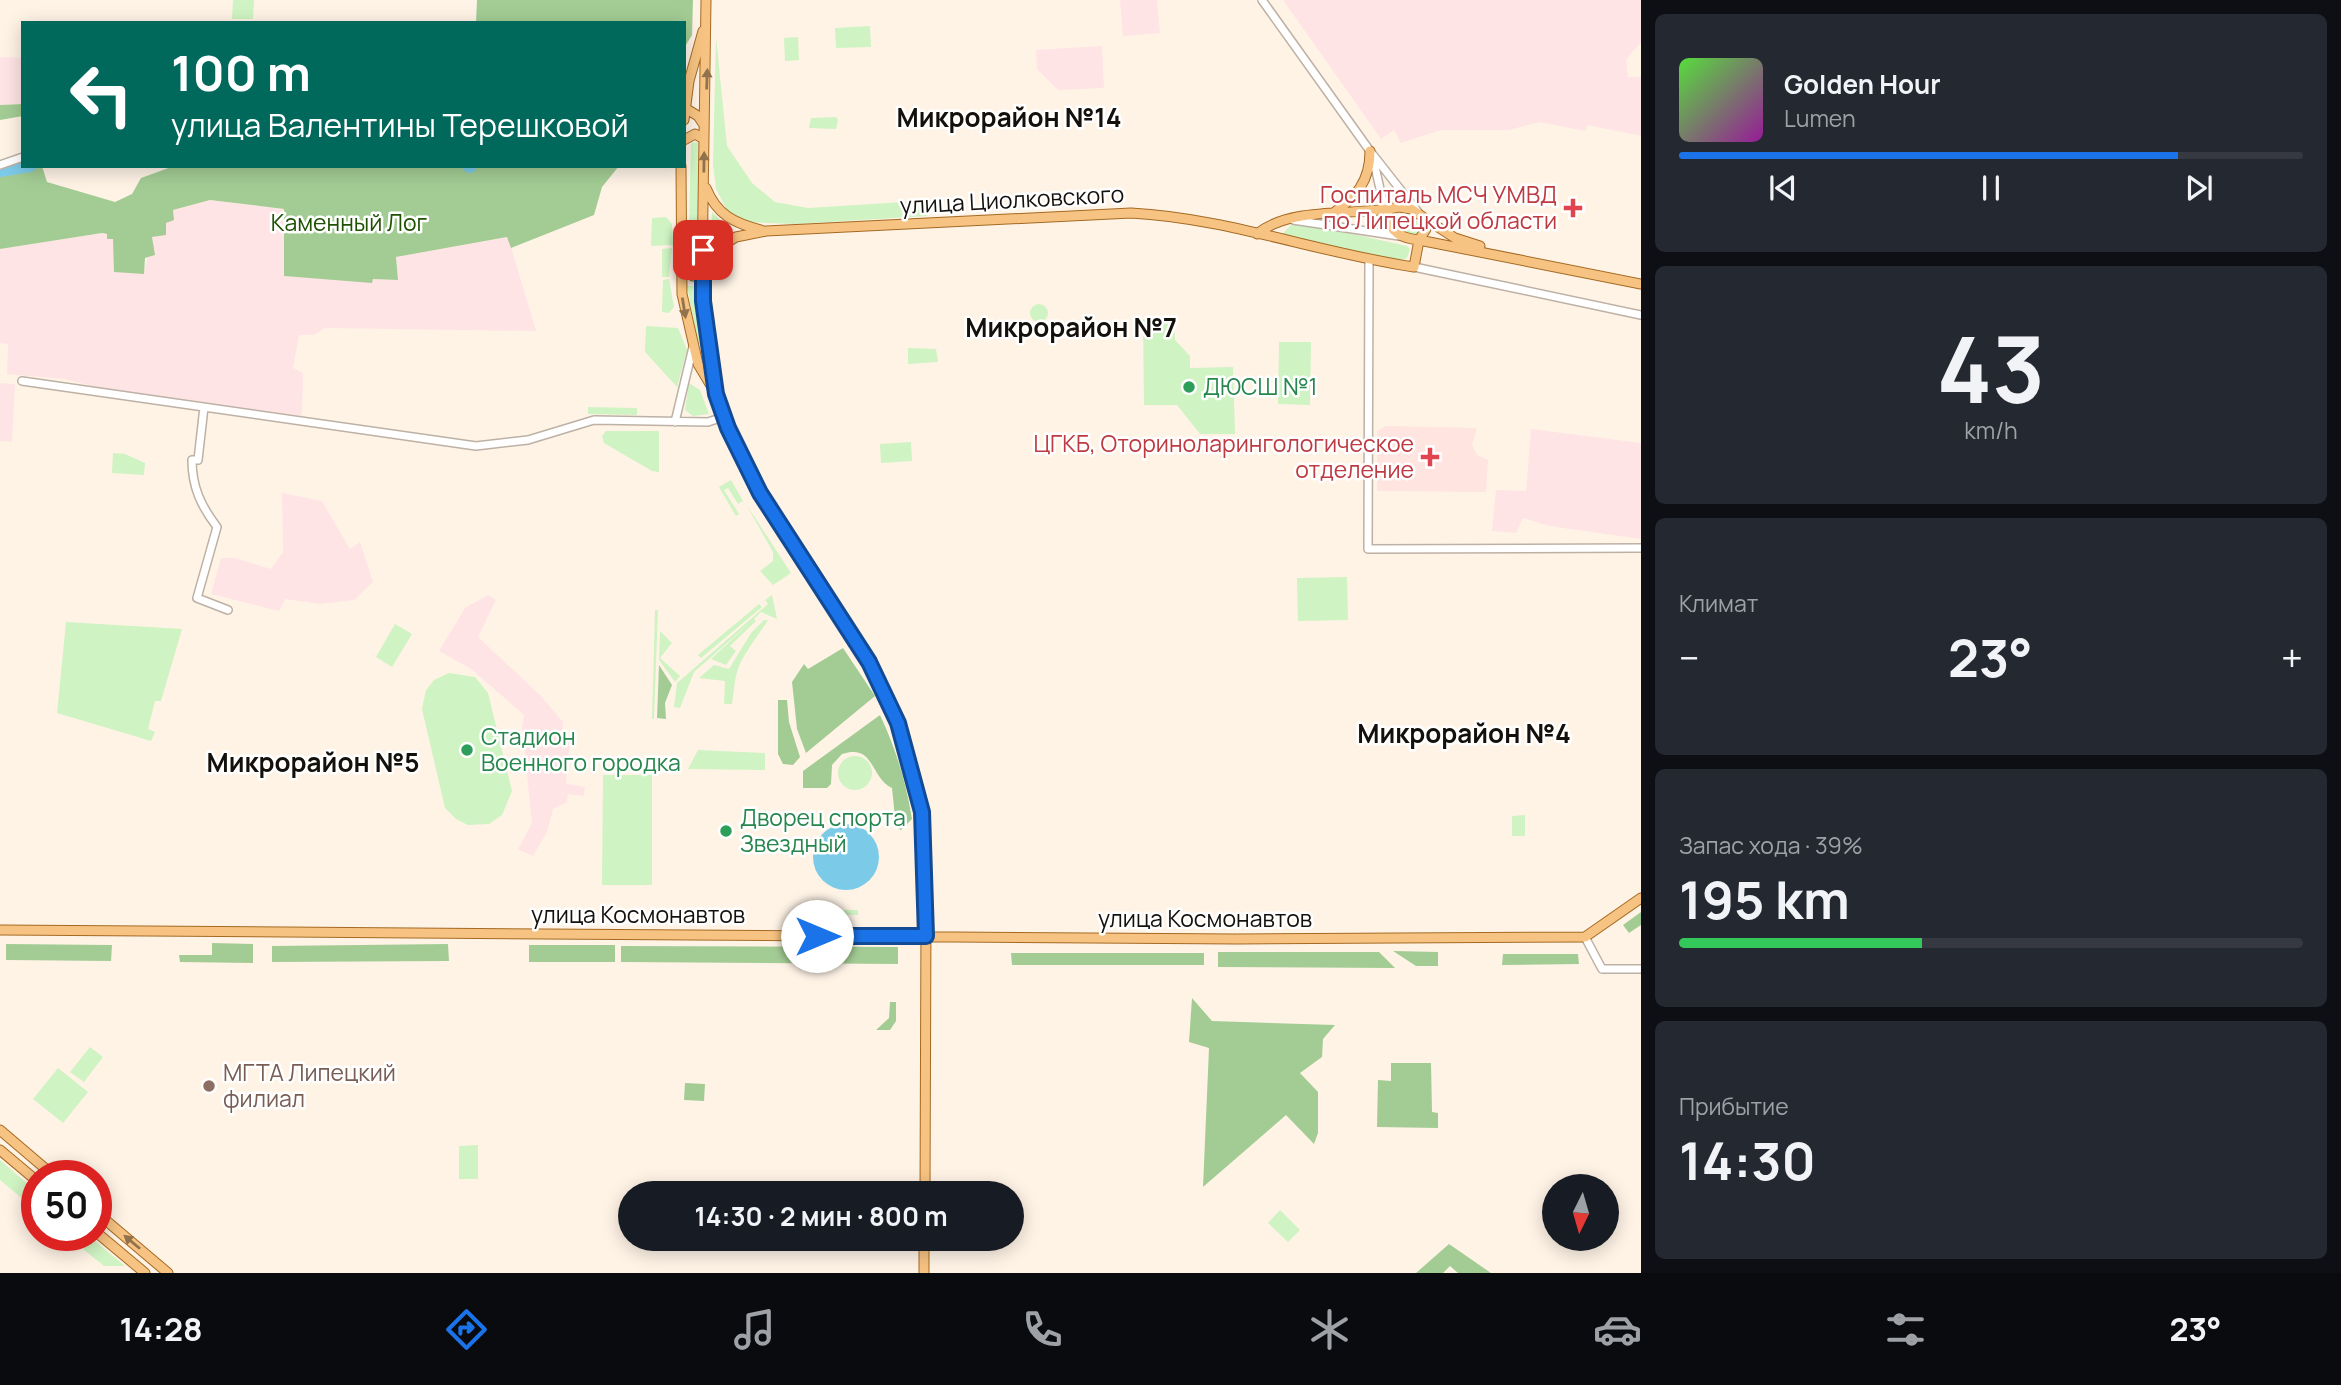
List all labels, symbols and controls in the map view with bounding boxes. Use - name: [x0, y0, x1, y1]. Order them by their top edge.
- text: 100 m: [171, 39, 311, 106]
- icon: left: [56, 49, 147, 140]
- text: Golden Hour: [1784, 66, 1941, 102]
- one-way arrow: [701, 68, 712, 90]
- district label: Микрорайон №14: [897, 99, 1122, 135]
- text: Lumen: [1784, 102, 1856, 134]
- text: улица Валентины Терешковой: [171, 103, 629, 147]
- one-way arrow: [698, 150, 710, 172]
- icon: previous: [1764, 169, 1802, 207]
- icon: pause: [1972, 169, 2010, 207]
- icon: next: [2180, 169, 2218, 207]
- street label: улица Циолковского: [899, 177, 1125, 221]
- place label: Госпиталь МСЧ УМВД по Липецкой области: [1320, 178, 1557, 236]
- marker: Госпиталь МСЧ УМВД по Липецкой области: [1563, 198, 1583, 218]
- park label: Каменный Лог: [271, 206, 428, 238]
- pin: [673, 220, 733, 280]
- icon: arrive: [684, 231, 722, 269]
- one-way arrow: [679, 297, 690, 319]
- text: 43: [1937, 306, 2045, 430]
- district label: Микрорайон №7: [965, 309, 1177, 345]
- place label: ДЮСШ №1: [1203, 370, 1317, 402]
- marker: ДЮСШ №1: [1181, 379, 1197, 395]
- text: km/h: [1964, 414, 2018, 446]
- place label: ЦГКБ, Оториноларингологическое отделение: [1034, 427, 1414, 485]
- marker: ЦГКБ, Оториноларингологическое отделение: [1420, 447, 1440, 467]
- text: Климат: [1679, 587, 1758, 619]
- text: 23°: [1948, 622, 2033, 693]
- text: −: [1679, 631, 1700, 683]
- text: +: [2281, 631, 2303, 683]
- district label: Микрорайон №4: [1357, 715, 1571, 751]
- place label: Стадион Военного городка: [481, 720, 681, 778]
- marker: Стадион Военного городка: [459, 742, 475, 758]
- district label: Микрорайон №5: [206, 744, 420, 780]
- place label: Дворец спорта Звездный: [740, 801, 906, 859]
- marker: Дворец спорта Звездный: [718, 823, 734, 839]
- text: Запас хода · 39%: [1679, 829, 1863, 861]
- text: 195 km: [1679, 864, 1850, 935]
- street label: улица Космонавтов: [531, 898, 745, 930]
- position arrow: [780, 899, 854, 973]
- street label: улица Космонавтов: [1098, 902, 1312, 934]
- place label: МГТА Липецкий филиал: [223, 1056, 396, 1114]
- marker: МГТА Липецкий филиал: [201, 1078, 217, 1094]
- text: Прибытие: [1679, 1090, 1789, 1122]
- text: 14:30: [1679, 1125, 1816, 1196]
- speed limit sign: 50: [21, 1160, 112, 1251]
- north arrow: [1542, 1174, 1619, 1251]
- map controls: [1542, 1174, 1619, 1251]
- text: 14:30 · 2 мин · 800 m: [694, 1198, 948, 1234]
- one-way arrow: [124, 1235, 142, 1250]
- icon: directions: [442, 1305, 491, 1354]
- icon: music: [730, 1305, 779, 1354]
- icon: phone: [1018, 1305, 1067, 1354]
- icon: climate: [1305, 1305, 1354, 1354]
- icon: car: [1593, 1305, 1642, 1354]
- icon: filters: [1881, 1305, 1930, 1354]
- text: 14:28: [119, 1307, 203, 1351]
- text: 23°: [2169, 1307, 2221, 1351]

